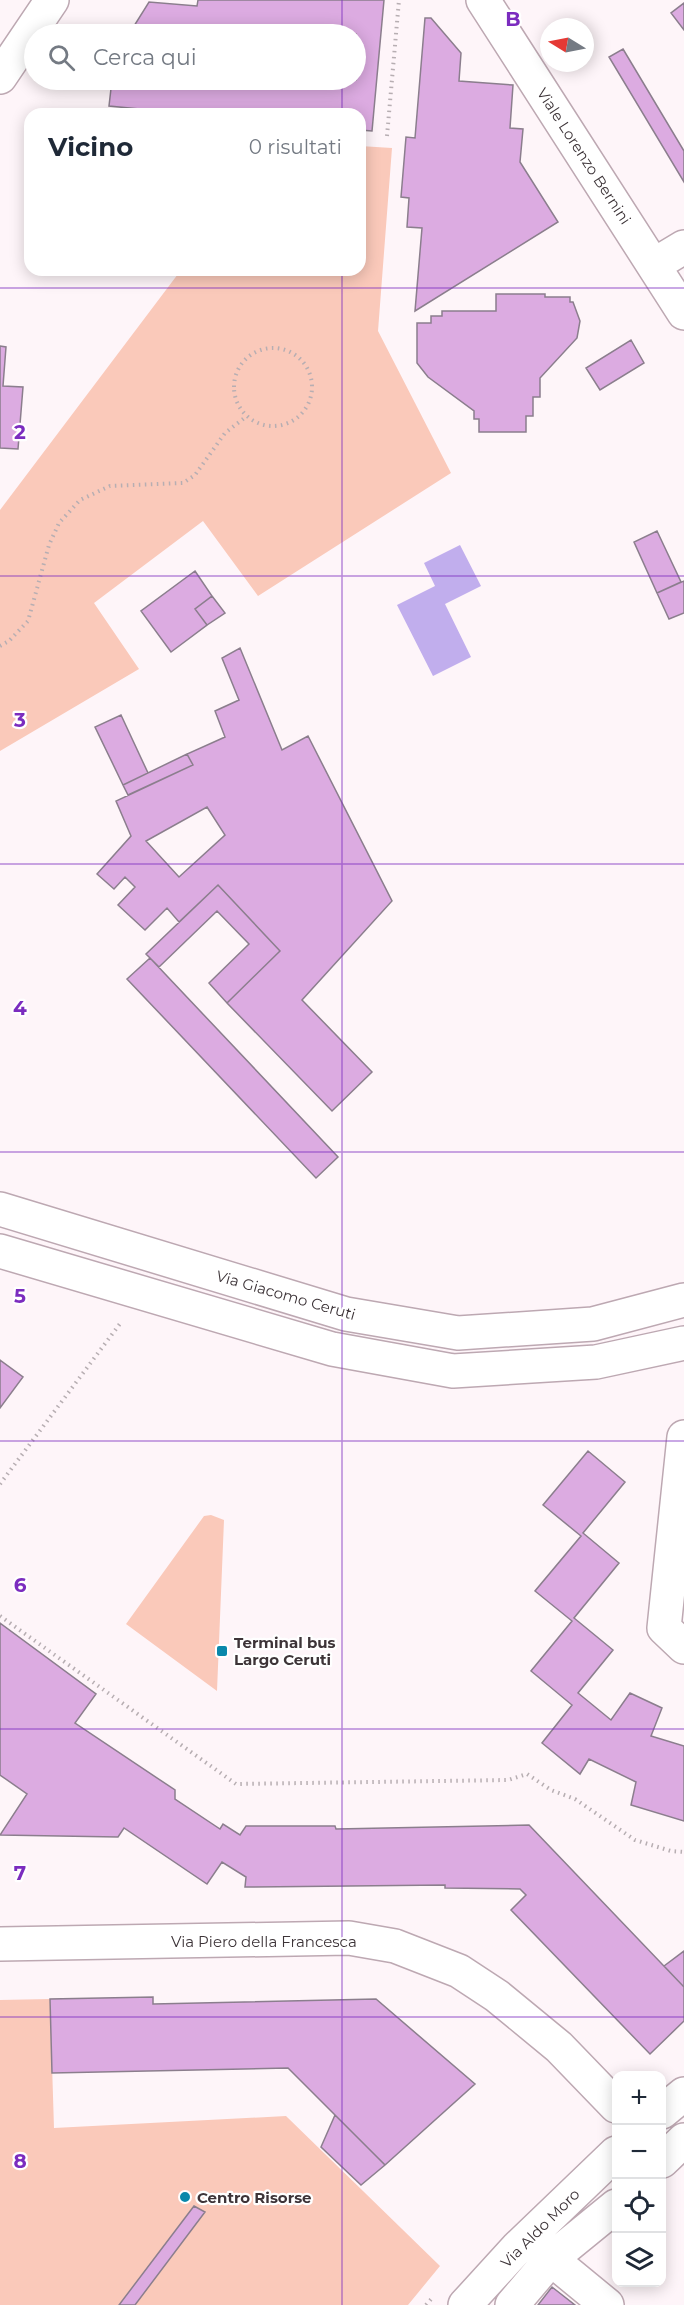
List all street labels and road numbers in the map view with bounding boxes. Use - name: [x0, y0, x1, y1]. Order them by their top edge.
- street label: Viale Lorenzo Bernini: [533, 84, 635, 228]
- street label: Via Giacomo Ceruti: [214, 1266, 358, 1324]
- street label: Via Piero della Francesca: [171, 1932, 357, 1951]
- street label: Via Aldo Moro: [496, 2184, 584, 2272]

